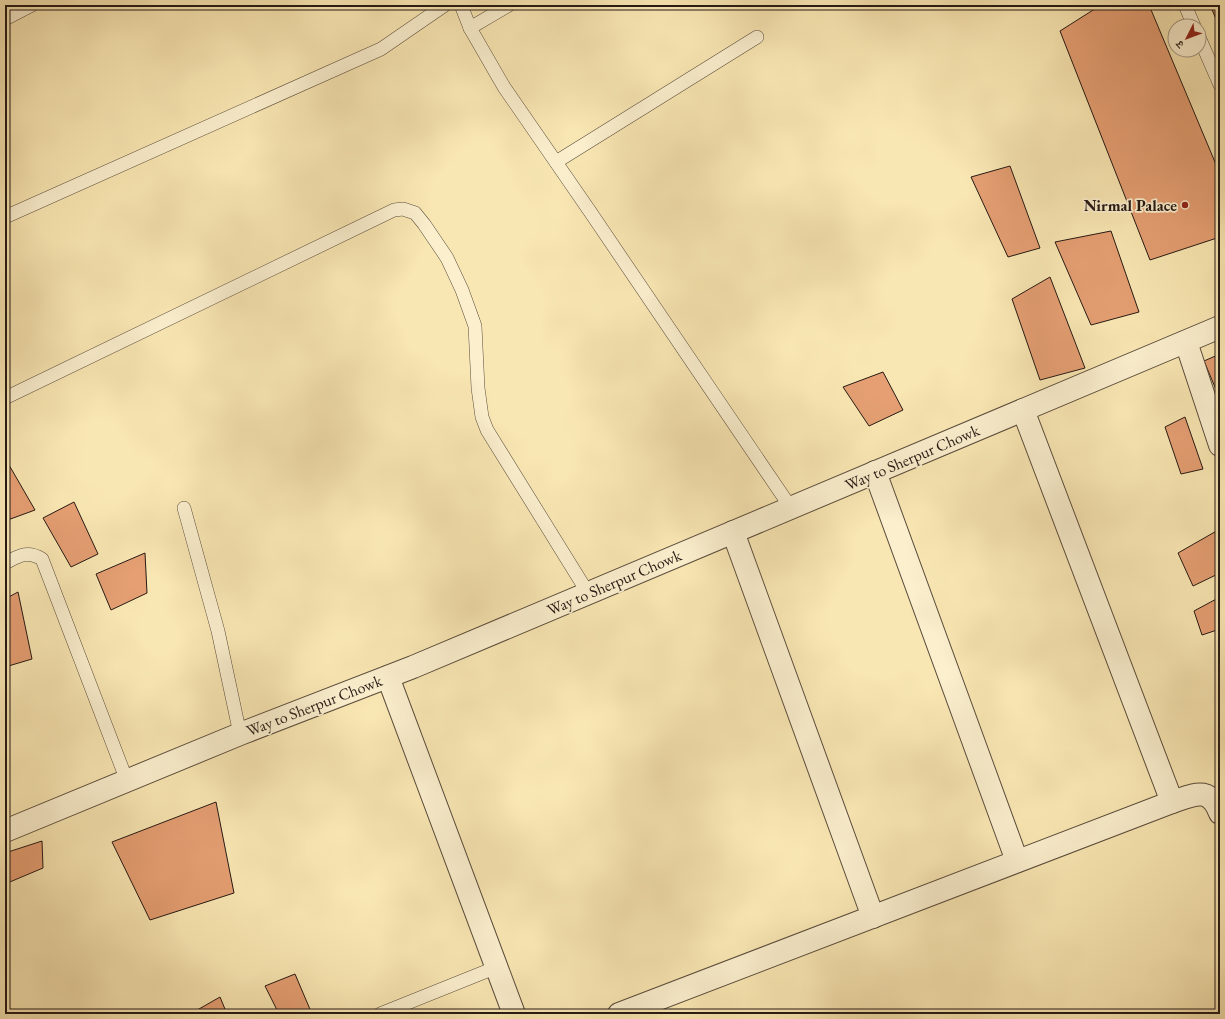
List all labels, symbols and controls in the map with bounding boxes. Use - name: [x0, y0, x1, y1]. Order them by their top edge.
- north arrow: [1167, 18, 1207, 58]
- text: उ: [1172, 37, 1187, 52]
- place label: Nirmal Palace: [1084, 195, 1177, 216]
- marker: Nirmal Palace: [1180, 200, 1190, 210]
- street label: Way to Sherpur Chowk: [842, 419, 983, 495]
- street label: Way to Sherpur Chowk: [544, 544, 685, 620]
- street label: Way to Sherpur Chowk: [243, 670, 386, 741]

